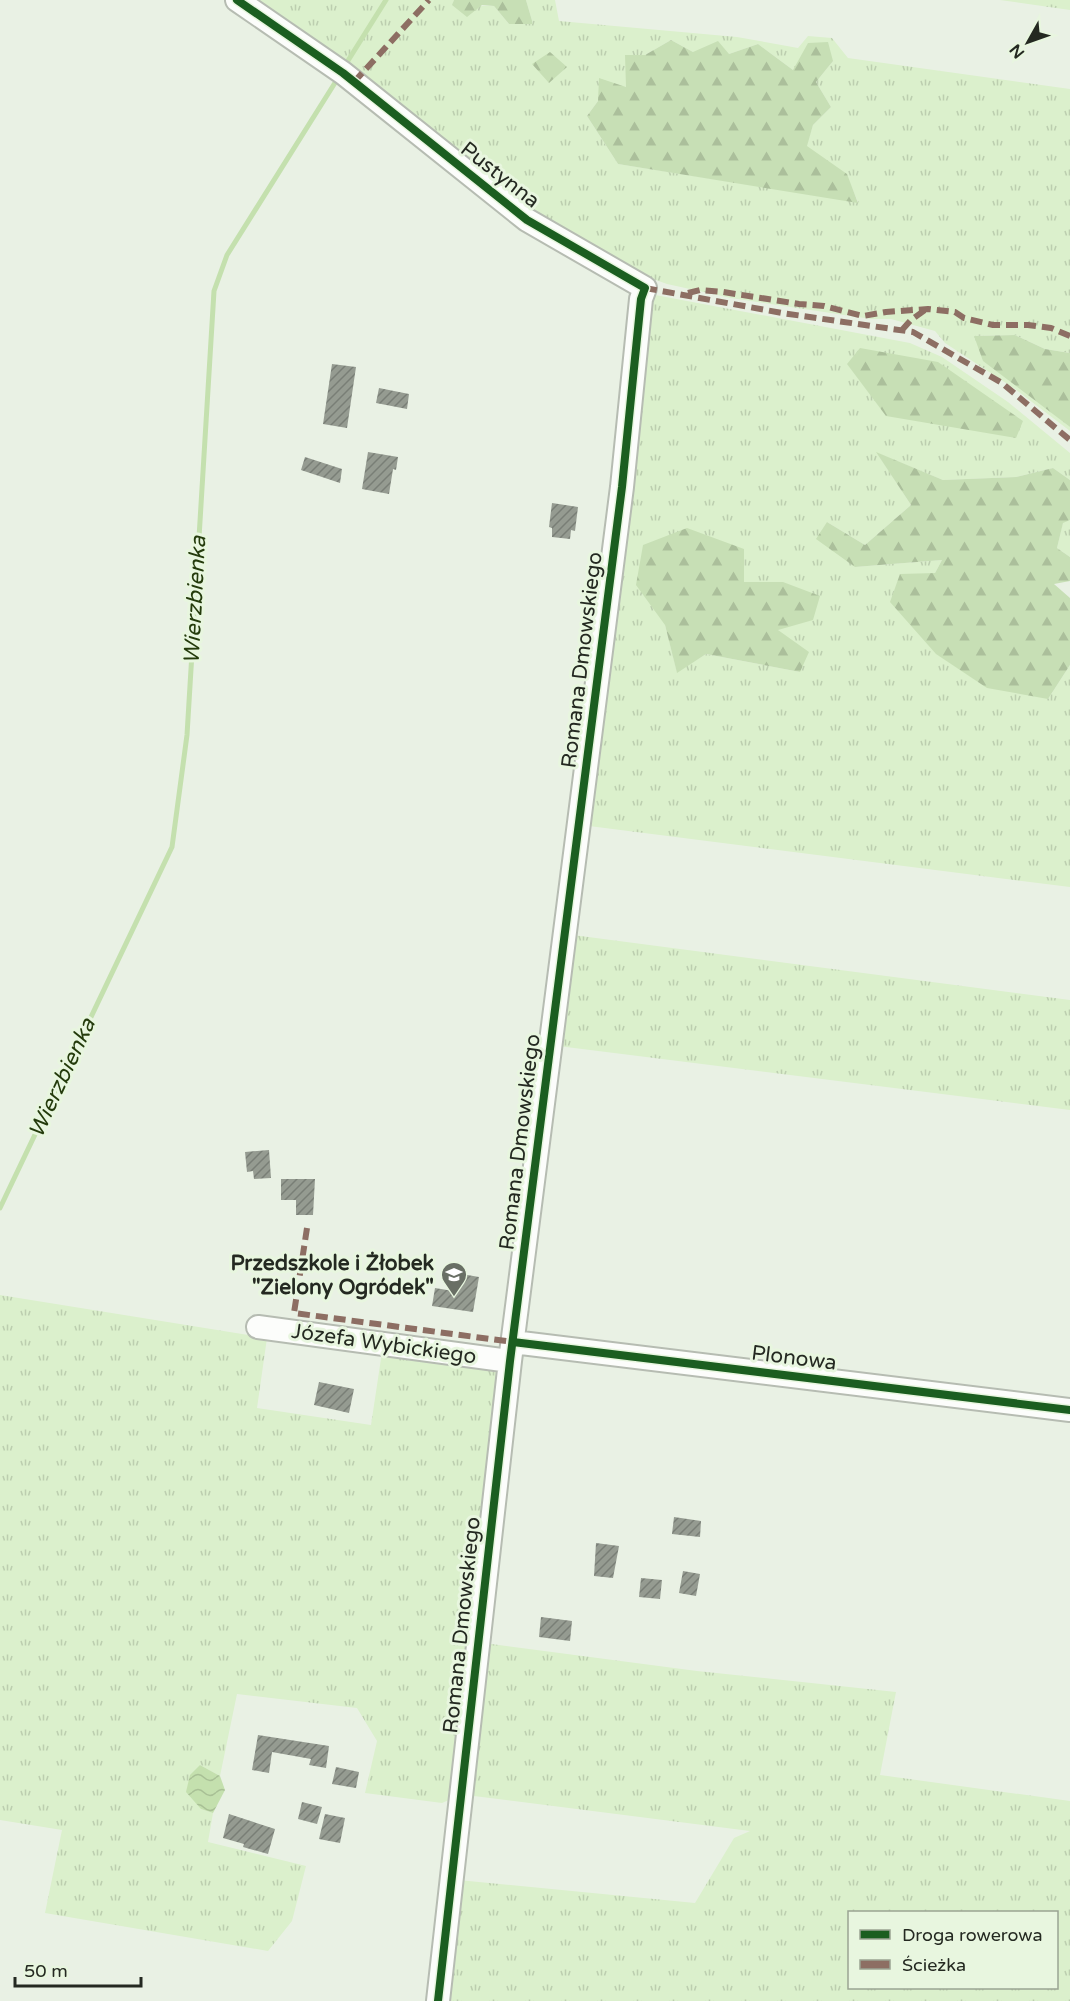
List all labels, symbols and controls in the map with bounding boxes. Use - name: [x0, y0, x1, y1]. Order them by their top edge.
- north arrow: [998, 12, 1058, 72]
- text: N: [1005, 40, 1029, 62]
- street label: Pustynna: [456, 136, 544, 214]
- water label: Wierzbienka: [179, 534, 211, 665]
- street label: Romana Dmowskiego: [556, 550, 608, 770]
- water label: Wierzbienka: [23, 1014, 101, 1142]
- street label: Romana Dmowskiego: [494, 1032, 546, 1252]
- place label: Przedszkole i Żłobek "Zielony Ogródek": [230, 1251, 435, 1300]
- school or university icon: Przedszkole i Żłobek "Zielony Ogródek": [439, 1260, 469, 1298]
- street label: Józefa Wybickiego: [290, 1319, 478, 1369]
- street label: Plonowa: [750, 1340, 838, 1376]
- street label: Romana Dmowskiego: [438, 1515, 486, 1735]
- legend: [848, 1911, 1058, 1989]
- text: Droga rowerowa: [902, 1924, 1043, 1946]
- scale bar: [15, 1950, 141, 1988]
- text: Ścieżka: [902, 1954, 966, 1976]
- text: 50 m: [24, 1960, 68, 1982]

